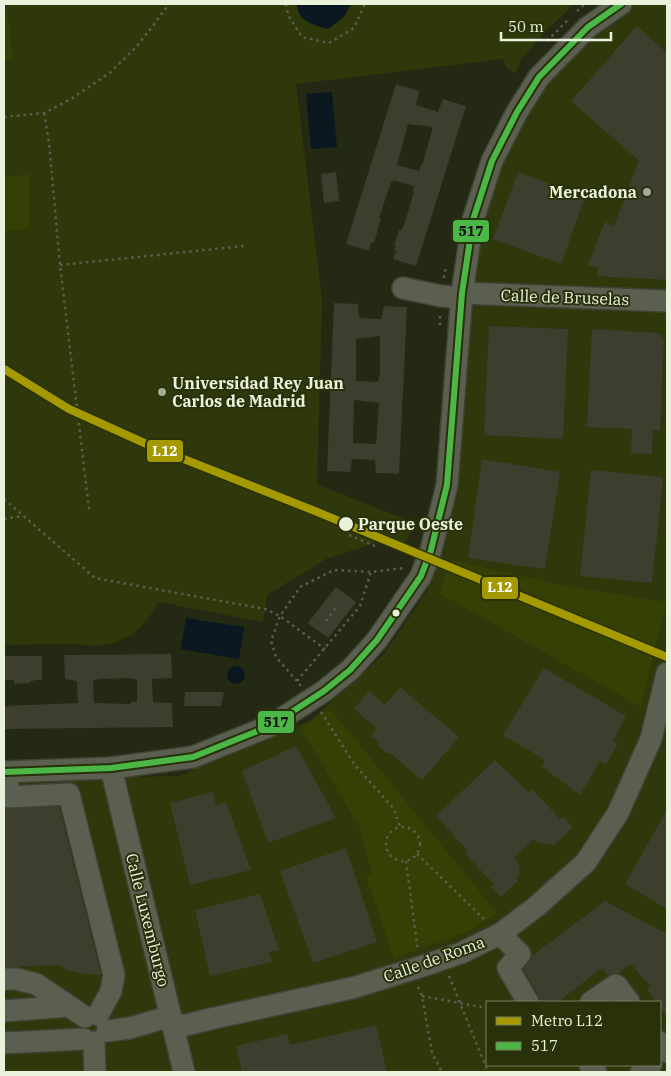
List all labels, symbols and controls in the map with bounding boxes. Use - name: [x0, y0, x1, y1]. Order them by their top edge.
- scale bar: [501, 10, 611, 42]
- text: 50 m: [508, 17, 544, 36]
- place label: Mercadona: [549, 182, 637, 202]
- marker: Mercadona: [641, 186, 653, 198]
- line badge: 517: [452, 219, 490, 243]
- text: 517: [458, 222, 484, 240]
- street label: Calle de Bruselas: [500, 285, 630, 309]
- place label: Universidad Rey Juan Carlos de Madrid: [172, 373, 344, 411]
- marker: Universidad Rey Juan Carlos de Madrid: [156, 386, 168, 398]
- line badge: L12: [146, 439, 184, 463]
- text: L12: [152, 442, 178, 460]
- place label: Parque Oeste: [358, 514, 463, 534]
- marker: Parque Oeste: [337, 515, 355, 533]
- line badge: L12: [481, 576, 519, 600]
- text: L12: [487, 578, 513, 596]
- unlabelled marker: [391, 608, 401, 618]
- line badge: 517: [257, 710, 295, 734]
- text: 517: [263, 713, 289, 731]
- street label: Calle Luxemburgo: [122, 851, 174, 989]
- street label: Calle de Roma: [381, 931, 488, 987]
- legend: [486, 1001, 661, 1066]
- text: Metro L12: [531, 1011, 603, 1030]
- text: 517: [531, 1036, 558, 1055]

